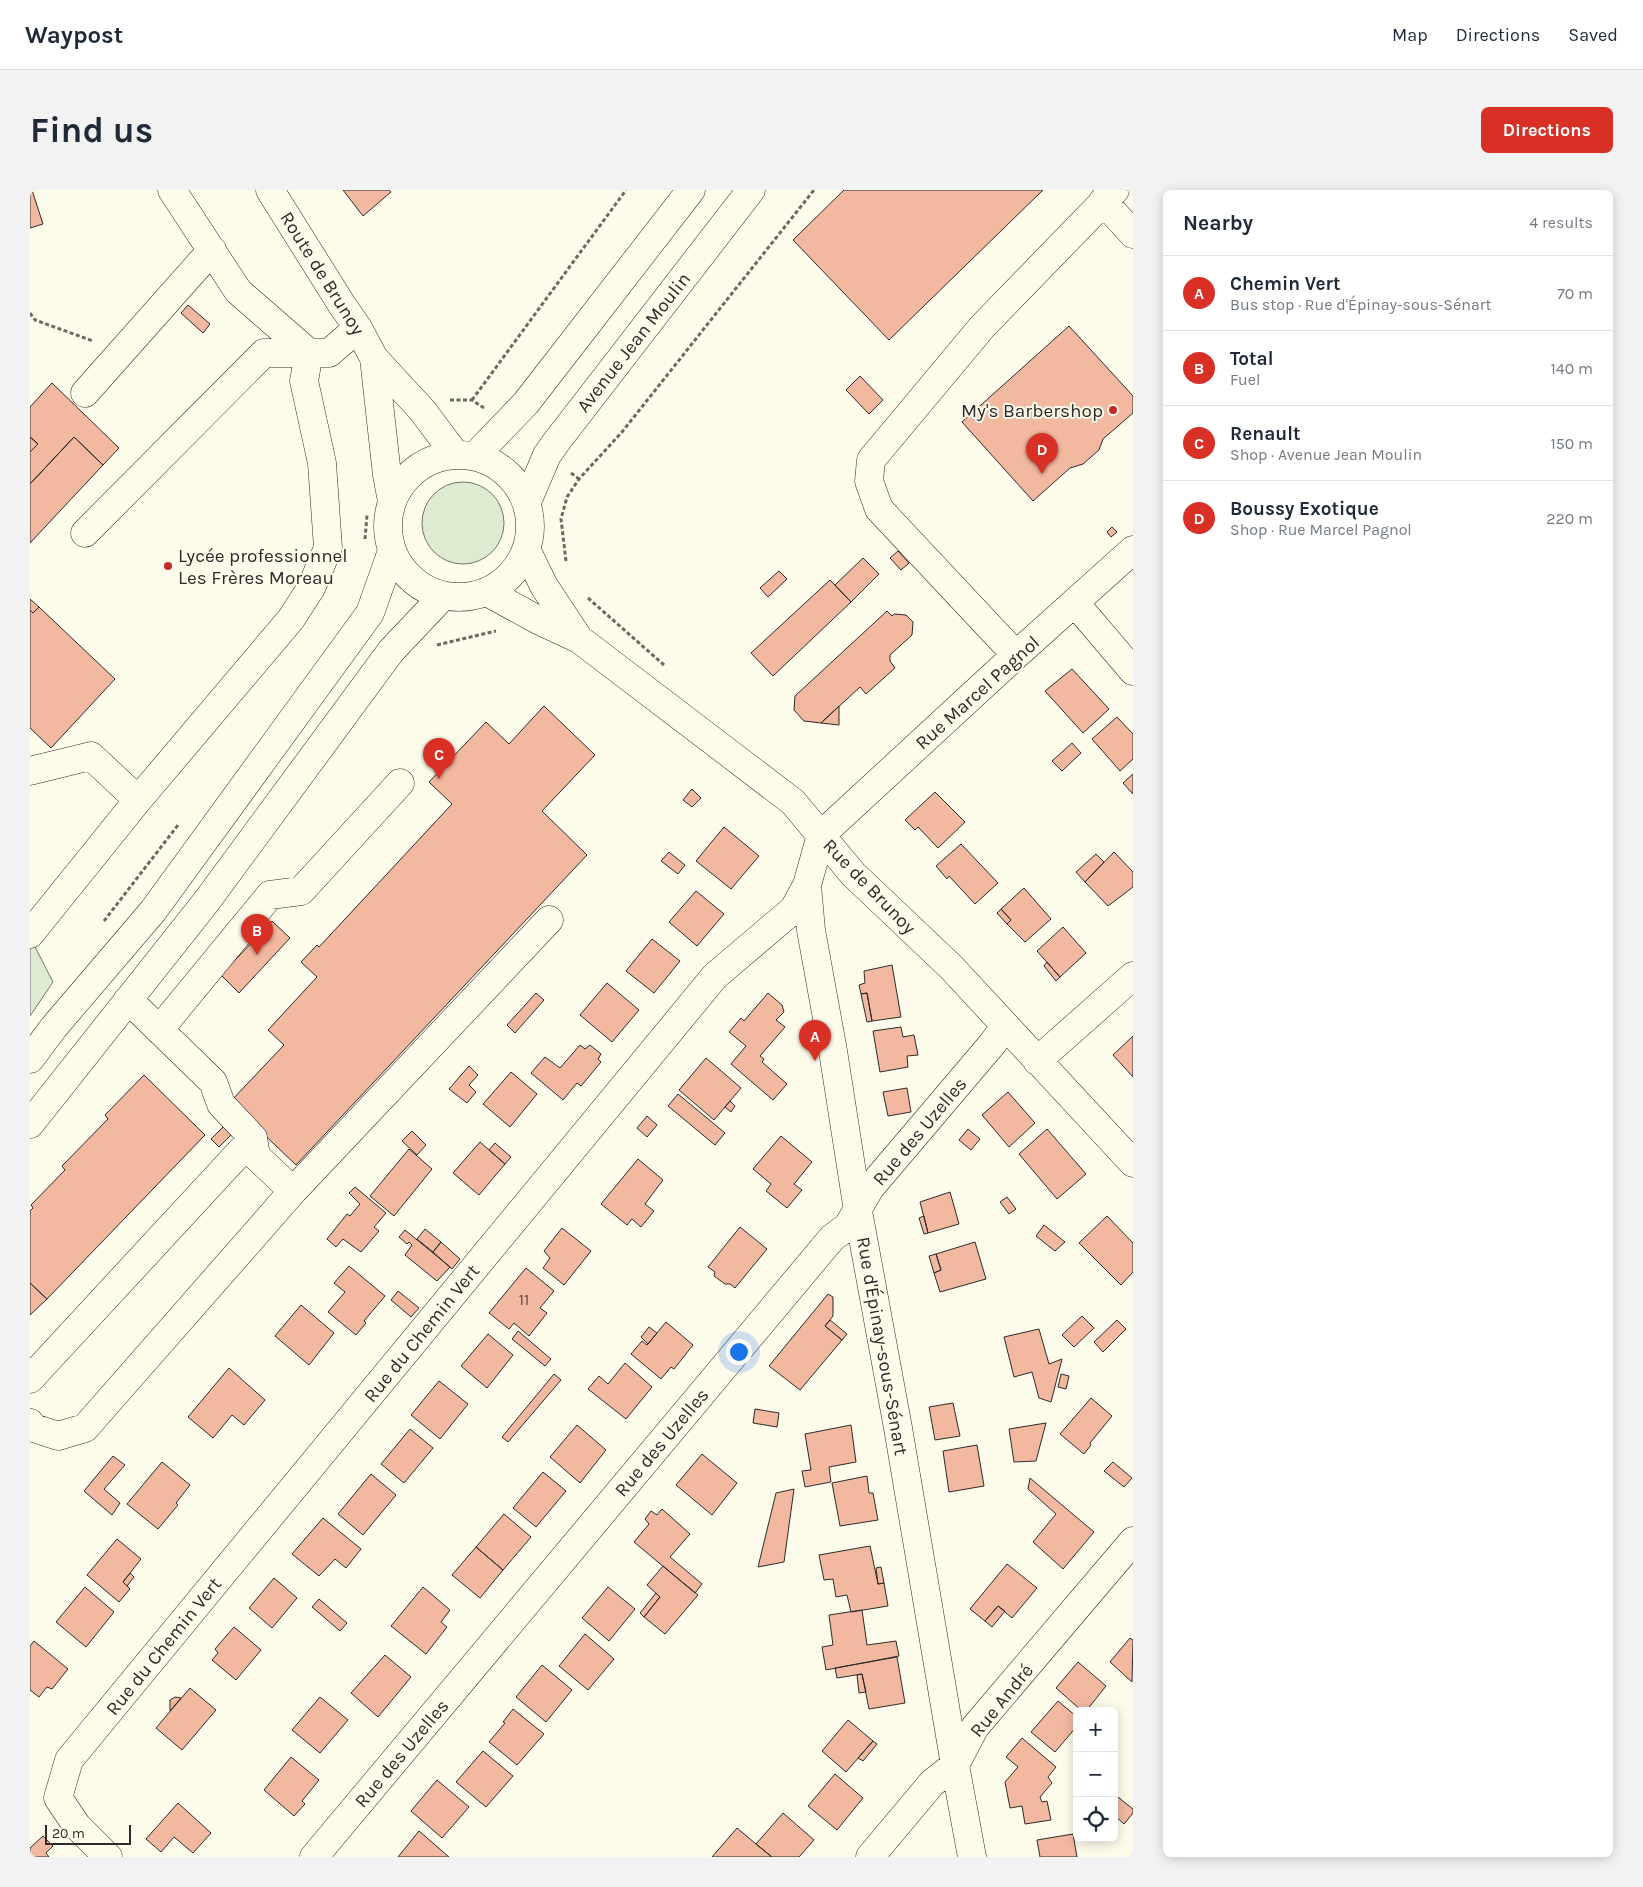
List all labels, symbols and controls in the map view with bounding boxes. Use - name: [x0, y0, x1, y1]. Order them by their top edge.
- text: Waypost: [25, 21, 123, 49]
- text: Map: [1392, 24, 1428, 46]
- text: Directions: [1456, 24, 1540, 46]
- text: Saved: [1568, 24, 1618, 46]
- button: Directions: [1481, 107, 1613, 153]
- text: Find us: [30, 110, 153, 151]
- street label: Route de Brunoy: [275, 208, 369, 339]
- text: Nearby: [1183, 211, 1253, 235]
- text: 4 results: [1529, 213, 1593, 232]
- street label: Avenue Jean Moulin: [572, 268, 695, 417]
- text: Chemin Vert: [1230, 273, 1341, 295]
- text: A: [1194, 284, 1204, 303]
- text: 70 m: [1557, 284, 1593, 303]
- text: Bus stop · Rue d'Épinay-sous-Sénart: [1230, 295, 1492, 314]
- text: Total: [1230, 348, 1274, 370]
- text: B: [1194, 359, 1204, 378]
- text: 140 m: [1551, 359, 1593, 378]
- text: Fuel: [1230, 370, 1260, 389]
- place label: My's Barbershop: [961, 400, 1103, 422]
- marker: My's Barbershop: [1107, 404, 1119, 416]
- text: Renault: [1230, 423, 1300, 445]
- pin: D: [1026, 433, 1058, 474]
- text: C: [1194, 434, 1204, 453]
- text: 150 m: [1550, 434, 1593, 453]
- text: Shop · Avenue Jean Moulin: [1230, 445, 1422, 464]
- text: Boussy Exotique: [1230, 498, 1379, 520]
- text: D: [1194, 509, 1204, 528]
- text: 220 m: [1546, 509, 1593, 528]
- text: Shop · Rue Marcel Pagnol: [1230, 520, 1412, 539]
- place label: Lycée professionnel Les Frères Moreau: [178, 545, 348, 589]
- marker: Lycée professionnel Les Frères Moreau: [162, 560, 174, 572]
- street label: Rue Marcel Pagnol: [911, 631, 1044, 754]
- pin: C: [423, 738, 455, 779]
- street label: Rue de Brunoy: [818, 835, 920, 939]
- pin: B: [241, 914, 273, 955]
- pin: A: [799, 1020, 831, 1061]
- street label: Rue des Uzelles: [868, 1073, 971, 1190]
- street label: Rue d'Épinay-sous-Sénart: [852, 1235, 913, 1457]
- street label: Rue du Chemin Vert: [359, 1260, 484, 1407]
- house number: 11: [519, 1290, 529, 1309]
- your location: [726, 1339, 752, 1365]
- street label: Rue des Uzelles: [610, 1384, 713, 1501]
- street label: Rue du Chemin Vert: [101, 1573, 226, 1720]
- street label: Rue André: [966, 1660, 1038, 1742]
- street label: Rue des Uzelles: [350, 1695, 453, 1812]
- map controls: [1073, 1707, 1118, 1842]
- button: +: [1073, 1707, 1118, 1752]
- button: −: [1073, 1752, 1118, 1797]
- button: locate: [1073, 1797, 1118, 1842]
- scale bar: [45, 1822, 131, 1845]
- text: 20 m: [52, 1825, 85, 1842]

